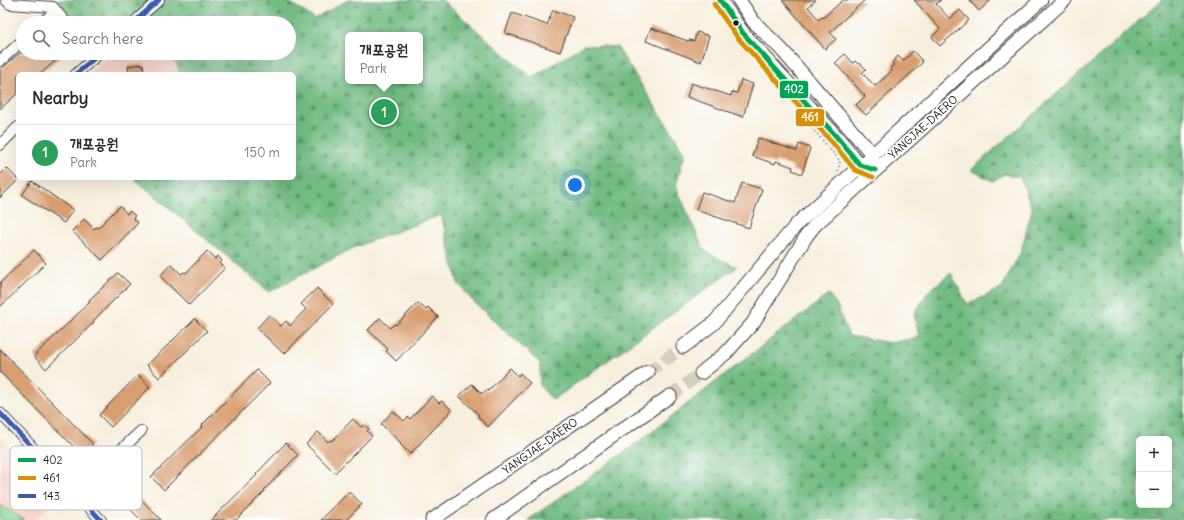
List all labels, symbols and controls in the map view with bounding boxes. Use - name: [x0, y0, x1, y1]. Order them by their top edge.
- search box: [16, 16, 296, 60]
- unlabelled marker: [731, 18, 741, 28]
- icon: search: [30, 27, 52, 49]
- text: Search here: [62, 29, 143, 48]
- popup: [345, 32, 423, 84]
- text: 개포공원: [360, 40, 408, 59]
- text: Park: [360, 60, 387, 77]
- line badge: 402: [779, 80, 809, 99]
- text: 402: [784, 82, 804, 96]
- text: Nearby: [32, 87, 88, 109]
- street label: YANGJAE-DAERO: [885, 92, 961, 162]
- pin: 1: [371, 97, 397, 127]
- line badge: 461: [795, 108, 825, 127]
- text: 461: [801, 110, 819, 124]
- text: 개포공원: [70, 134, 118, 153]
- text: 1: [42, 144, 48, 161]
- text: 150 m: [244, 144, 280, 161]
- text: Park: [70, 154, 97, 171]
- your location: [565, 175, 585, 195]
- street label: YANGJAE-DAERO: [500, 415, 580, 477]
- map controls: [1136, 436, 1172, 508]
- button: +: [1136, 436, 1172, 472]
- legend: [10, 446, 142, 510]
- text: 402: [43, 453, 63, 467]
- text: 461: [43, 471, 60, 485]
- button: −: [1136, 472, 1172, 508]
- text: 143: [43, 489, 60, 503]

